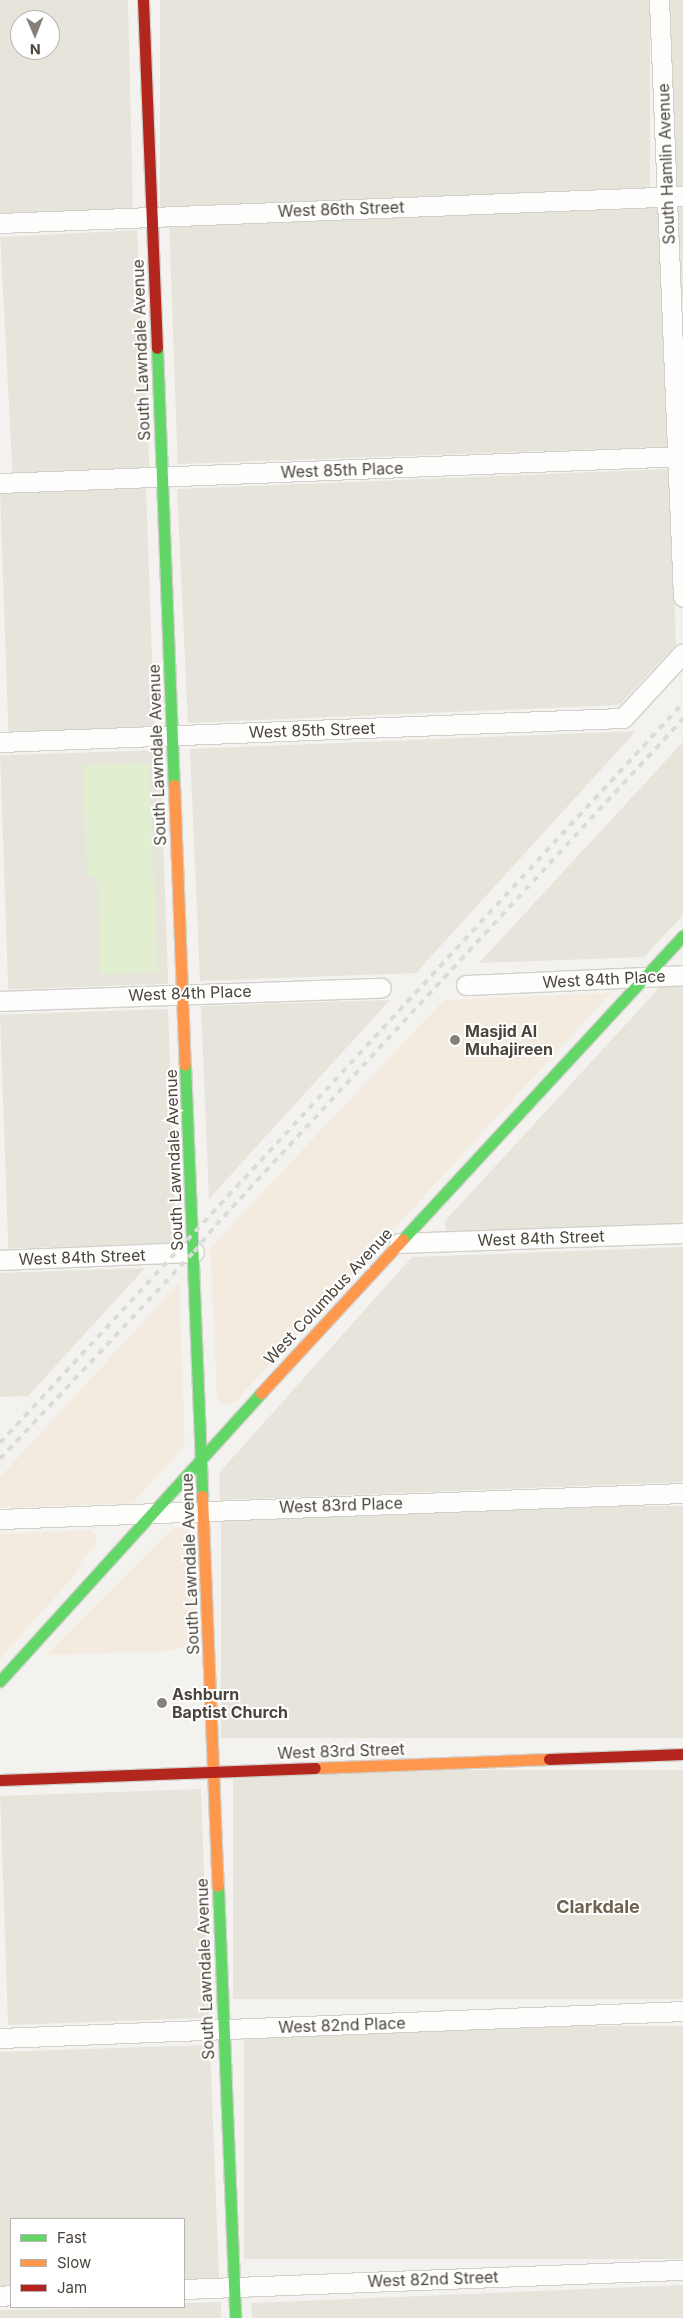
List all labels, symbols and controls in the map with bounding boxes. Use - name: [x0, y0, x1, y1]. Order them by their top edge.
- north arrow: [10, 10, 60, 60]
- text: N: [30, 41, 41, 58]
- street label: South Hamlin Avenue: [654, 83, 678, 245]
- street label: West 86th Street: [277, 197, 405, 221]
- street label: South Lawndale Avenue: [128, 259, 154, 441]
- street label: West 85th Place: [280, 458, 404, 482]
- street label: South Lawndale Avenue: [144, 664, 170, 846]
- street label: West 85th Street: [248, 718, 376, 742]
- street label: West 84th Place: [542, 966, 666, 992]
- street label: West 84th Place: [128, 981, 252, 1005]
- place label: Masjid Al Muhajireen: [465, 1021, 553, 1059]
- marker: Masjid Al Muhajireen: [449, 1034, 461, 1046]
- street label: South Lawndale Avenue: [161, 1069, 187, 1251]
- street label: West Columbus Avenue: [260, 1224, 396, 1368]
- street label: West 84th Street: [477, 1226, 605, 1250]
- street label: West 84th Street: [18, 1245, 146, 1269]
- street label: South Lawndale Avenue: [177, 1473, 203, 1655]
- street label: West 83rd Place: [279, 1493, 403, 1517]
- place label: Ashburn Baptist Church: [172, 1684, 288, 1722]
- marker: Ashburn Baptist Church: [156, 1697, 168, 1709]
- street label: West 83rd Street: [277, 1739, 405, 1763]
- street label: South Lawndale Avenue: [192, 1878, 218, 2060]
- district label: Clarkdale: [556, 1896, 640, 1918]
- street label: West 82nd Place: [278, 2013, 406, 2037]
- legend: [10, 2218, 185, 2308]
- text: Fast: [57, 2228, 87, 2247]
- text: Slow: [57, 2253, 91, 2272]
- street label: West 82nd Street: [367, 2267, 499, 2291]
- text: Jam: [57, 2278, 87, 2297]

